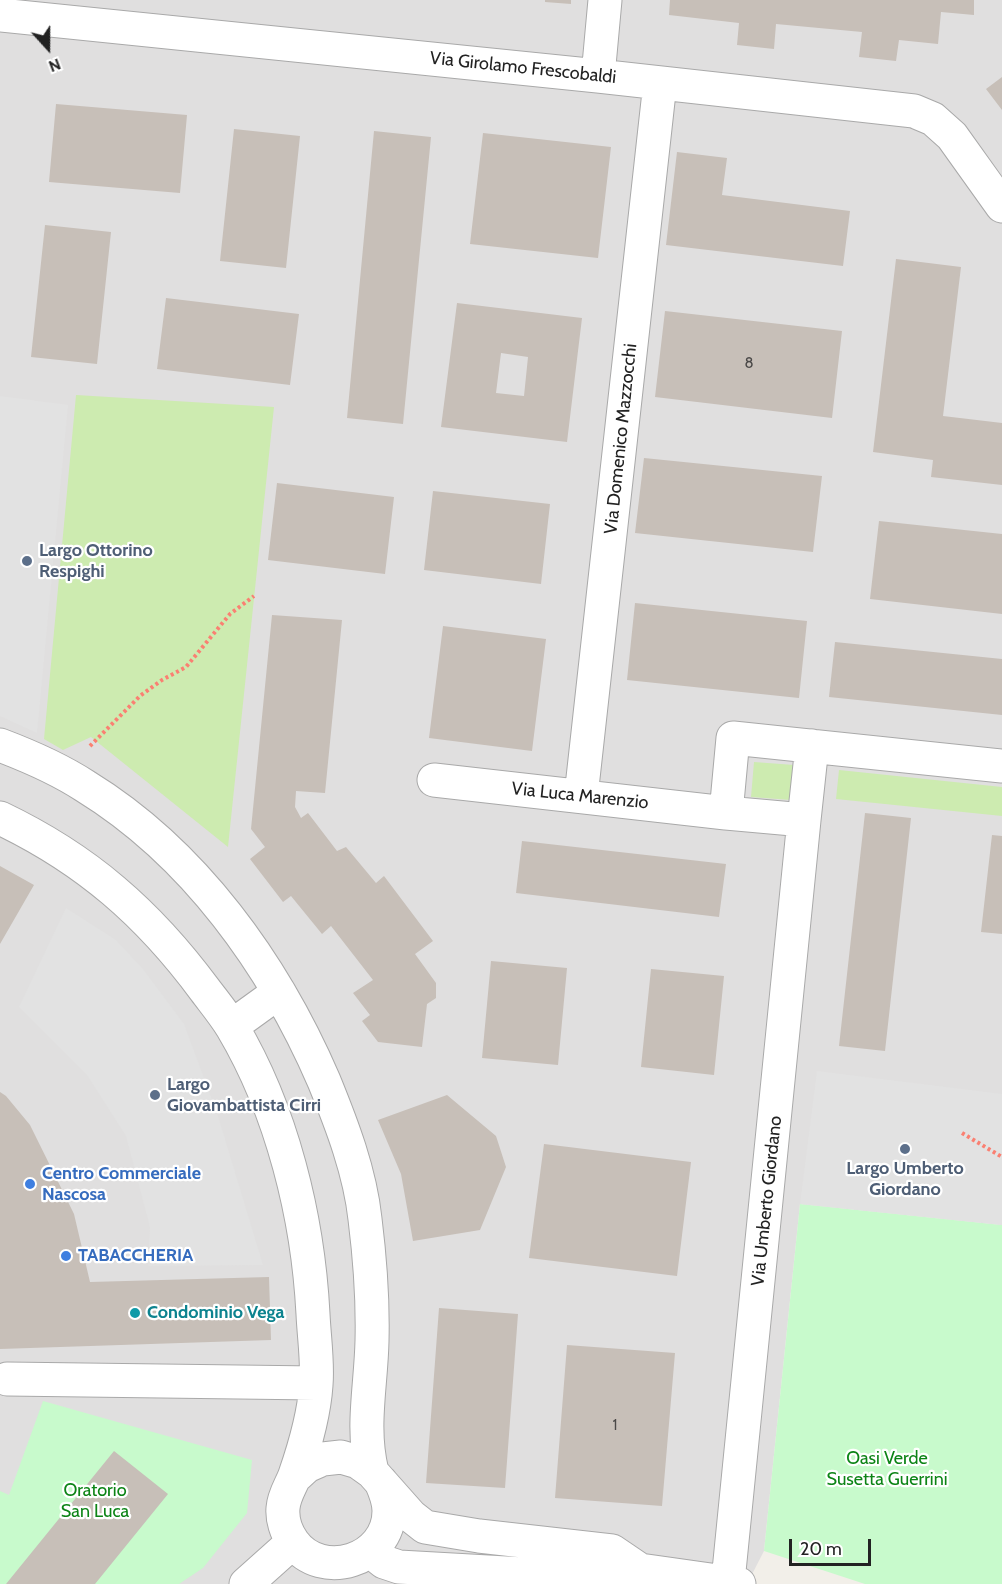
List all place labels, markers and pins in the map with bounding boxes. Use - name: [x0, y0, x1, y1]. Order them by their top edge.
- place label: Largo Ottorino Respighi: [39, 540, 153, 582]
- marker: Largo Ottorino Respighi: [20, 554, 34, 568]
- place label: Largo Giovambattista Cirri: [167, 1074, 321, 1116]
- marker: Largo Giovambattista Cirri: [148, 1088, 162, 1102]
- marker: Largo Umberto Giordano: [898, 1142, 912, 1156]
- place label: Largo Umberto Giordano: [846, 1158, 964, 1200]
- place label: Centro Commerciale Nascosa: [42, 1163, 201, 1206]
- marker: Centro Commerciale Nascosa: [23, 1177, 37, 1191]
- place label: TABACCHERIA: [78, 1245, 193, 1267]
- marker: TABACCHERIA: [59, 1249, 73, 1263]
- place label: Condominio Vega: [147, 1302, 285, 1324]
- marker: Condominio Vega: [128, 1306, 142, 1320]

